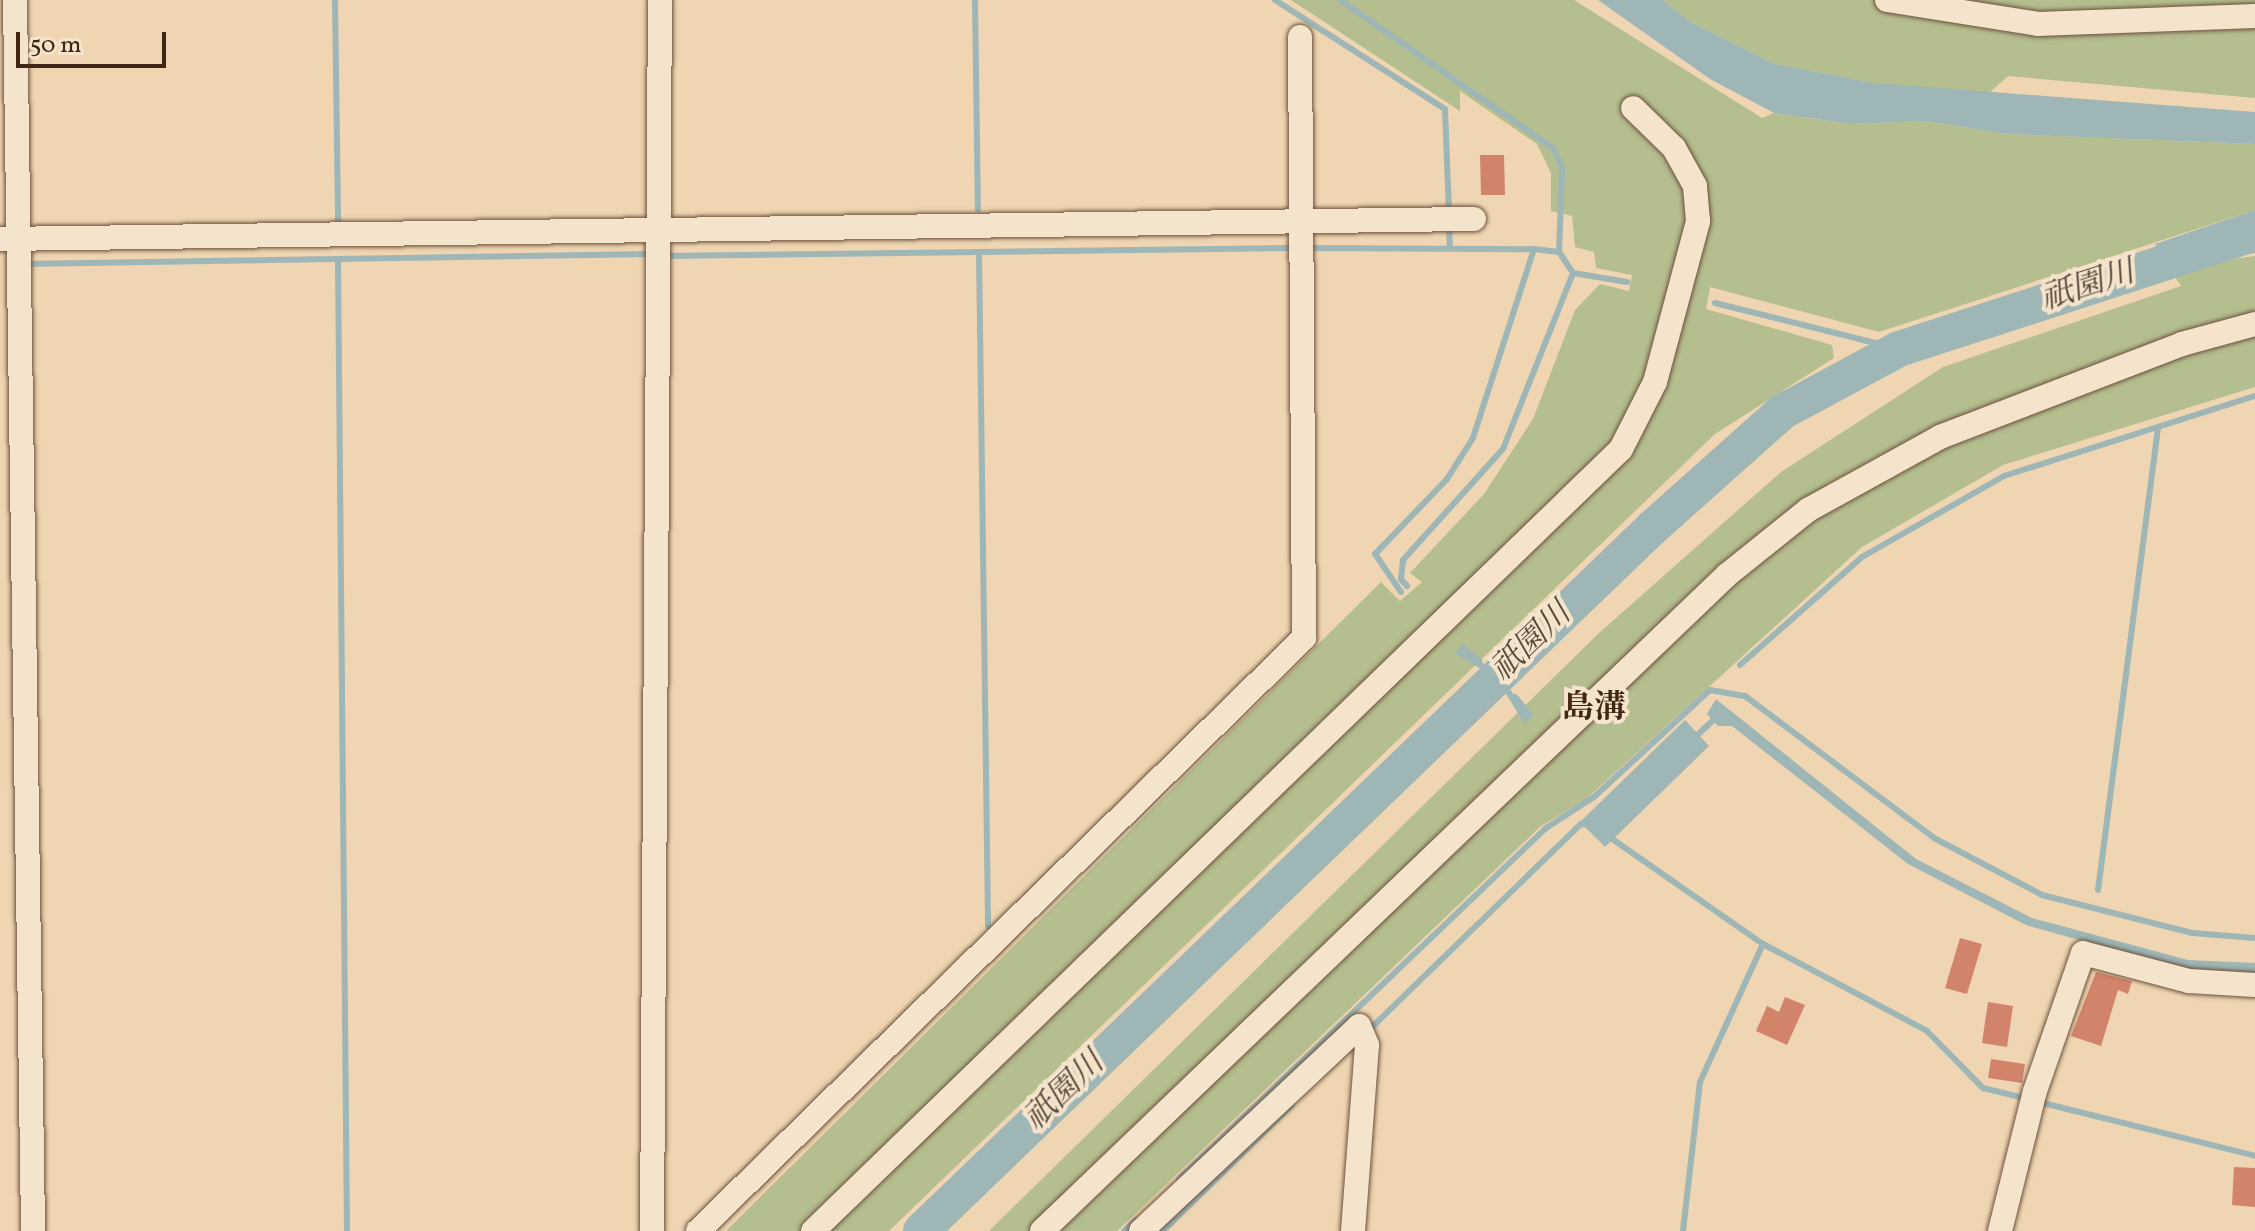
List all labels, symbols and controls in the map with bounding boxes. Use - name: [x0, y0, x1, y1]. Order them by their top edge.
- scale bar: [20, 16, 170, 66]
- text: 50 m: [30, 29, 82, 63]
- water label: 祇園川: [2036, 254, 2140, 320]
- water label: 祇園川: [1484, 596, 1580, 690]
- district label: 島溝: [1562, 690, 1626, 728]
- water label: 祇園川: [1017, 1045, 1113, 1139]

